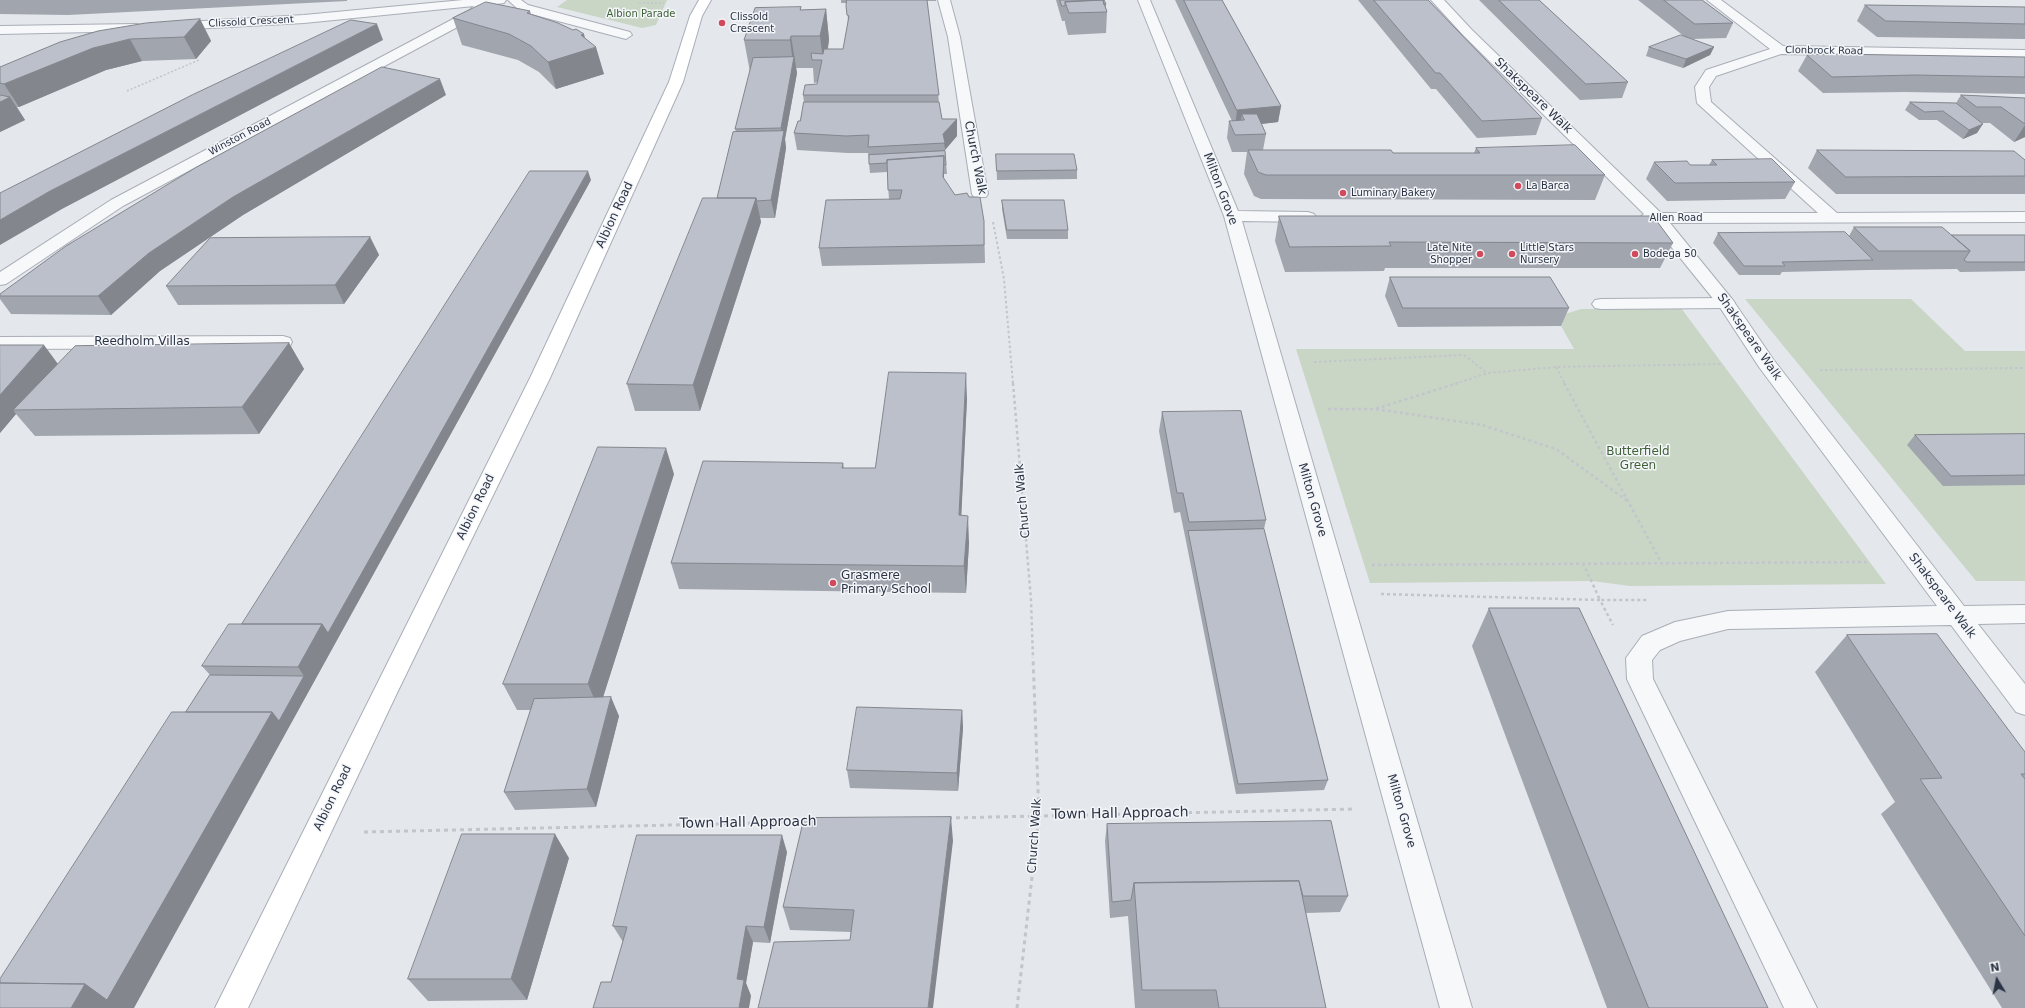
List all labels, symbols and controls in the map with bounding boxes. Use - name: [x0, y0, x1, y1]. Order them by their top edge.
- park label: Albion Parade: [607, 8, 675, 20]
- place label: Clissold Crescent: [730, 11, 774, 34]
- street label: Clissold Crescent: [208, 14, 294, 30]
- marker: Clissold Crescent: [717, 18, 727, 28]
- street label: Clonbrock Road: [1785, 44, 1863, 58]
- street label: Shakspeare Walk: [1491, 55, 1575, 137]
- street label: Winston Road: [207, 116, 273, 158]
- street label: Church Walk: [961, 120, 989, 196]
- street label: Milton Grove: [1200, 151, 1240, 227]
- street label: Albion Road: [593, 180, 637, 250]
- place label: La Barca: [1526, 180, 1569, 192]
- marker: La Barca: [1513, 181, 1523, 191]
- place label: Luminary Bakery: [1351, 187, 1436, 199]
- marker: Luminary Bakery: [1338, 188, 1348, 198]
- street label: Allen Road: [1649, 212, 1703, 224]
- place label: Late Nite Shopper: [1427, 242, 1472, 266]
- place label: Little Stars Nursery: [1520, 242, 1574, 266]
- place label: Bodega 50: [1643, 248, 1697, 260]
- marker: Late Nite Shopper: [1475, 249, 1485, 259]
- marker: Little Stars Nursery: [1507, 249, 1517, 259]
- marker: Bodega 50: [1630, 249, 1640, 259]
- street label: Shakspeare Walk: [1714, 291, 1784, 383]
- street label: Reedholm Villas: [94, 335, 190, 349]
- park label: Butterfield Green: [1606, 445, 1670, 473]
- street label: Milton Grove: [1295, 461, 1329, 539]
- street label: Church Walk: [1013, 463, 1033, 539]
- street label: Albion Road: [454, 472, 498, 542]
- street label: Shakspeare Walk: [1905, 551, 1979, 641]
- place label: Grasmere Primary School: [841, 569, 931, 597]
- marker: Grasmere Primary School: [828, 578, 838, 588]
- street label: Albion Road: [311, 763, 355, 833]
- street label: Milton Grove: [1384, 772, 1418, 850]
- street label: Church Walk: [1025, 798, 1045, 874]
- street label: Town Hall Approach: [1051, 804, 1189, 824]
- street label: Town Hall Approach: [679, 813, 817, 833]
- north arrow: [1977, 960, 2017, 1000]
- text: N: [1989, 960, 2000, 975]

